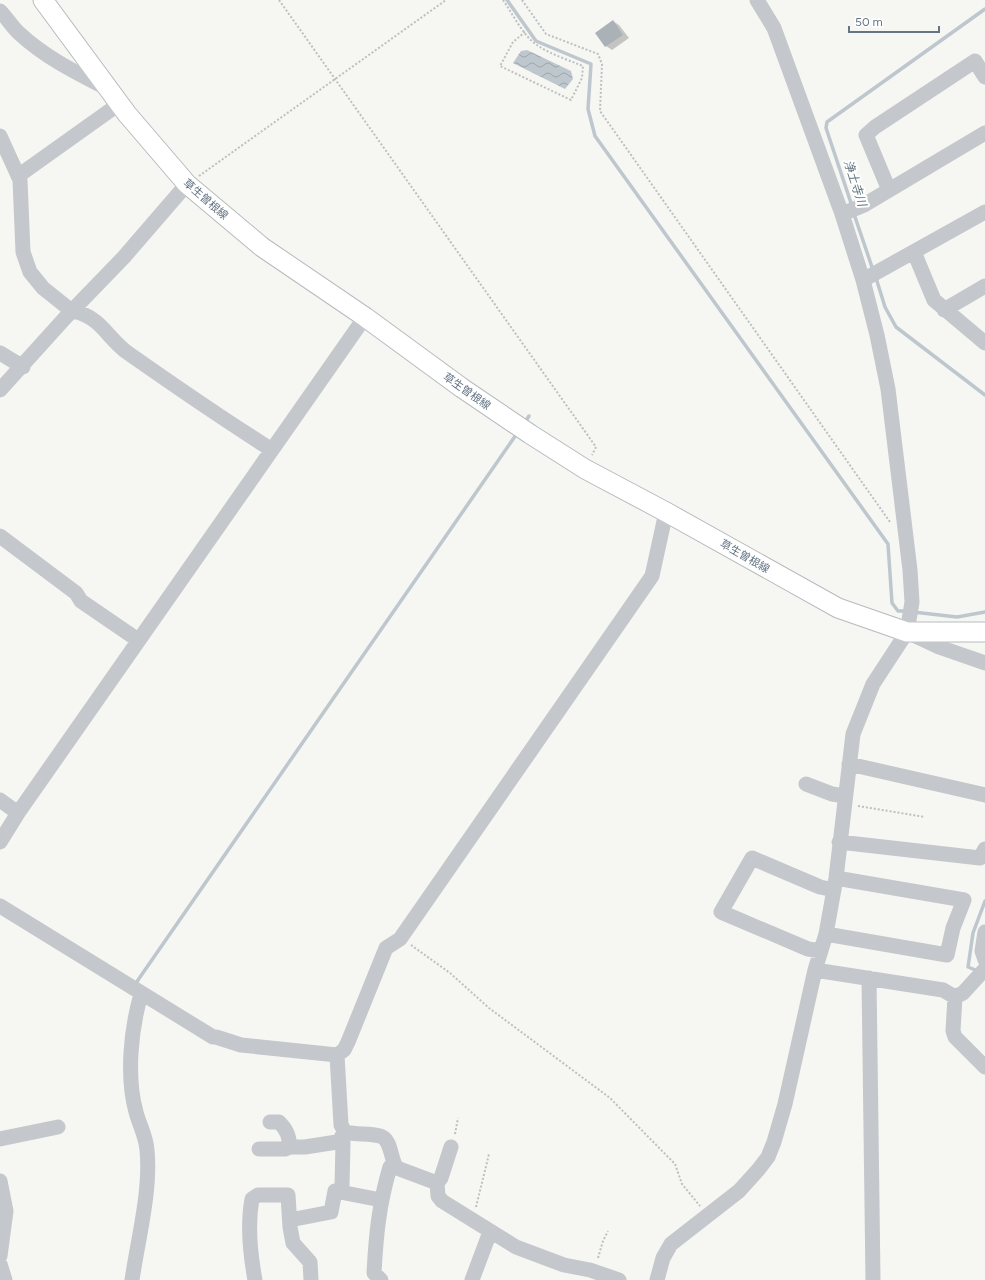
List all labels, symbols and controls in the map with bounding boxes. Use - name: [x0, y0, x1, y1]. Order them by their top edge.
- scale bar: [849, 8, 939, 34]
- text: 50 m: [855, 15, 883, 29]
- water label: 浄土寺川: [841, 158, 870, 210]
- street label: 草生曽根線: [181, 176, 231, 222]
- street label: 草生曽根線: [440, 370, 493, 413]
- street label: 草生曽根線: [718, 537, 772, 576]

